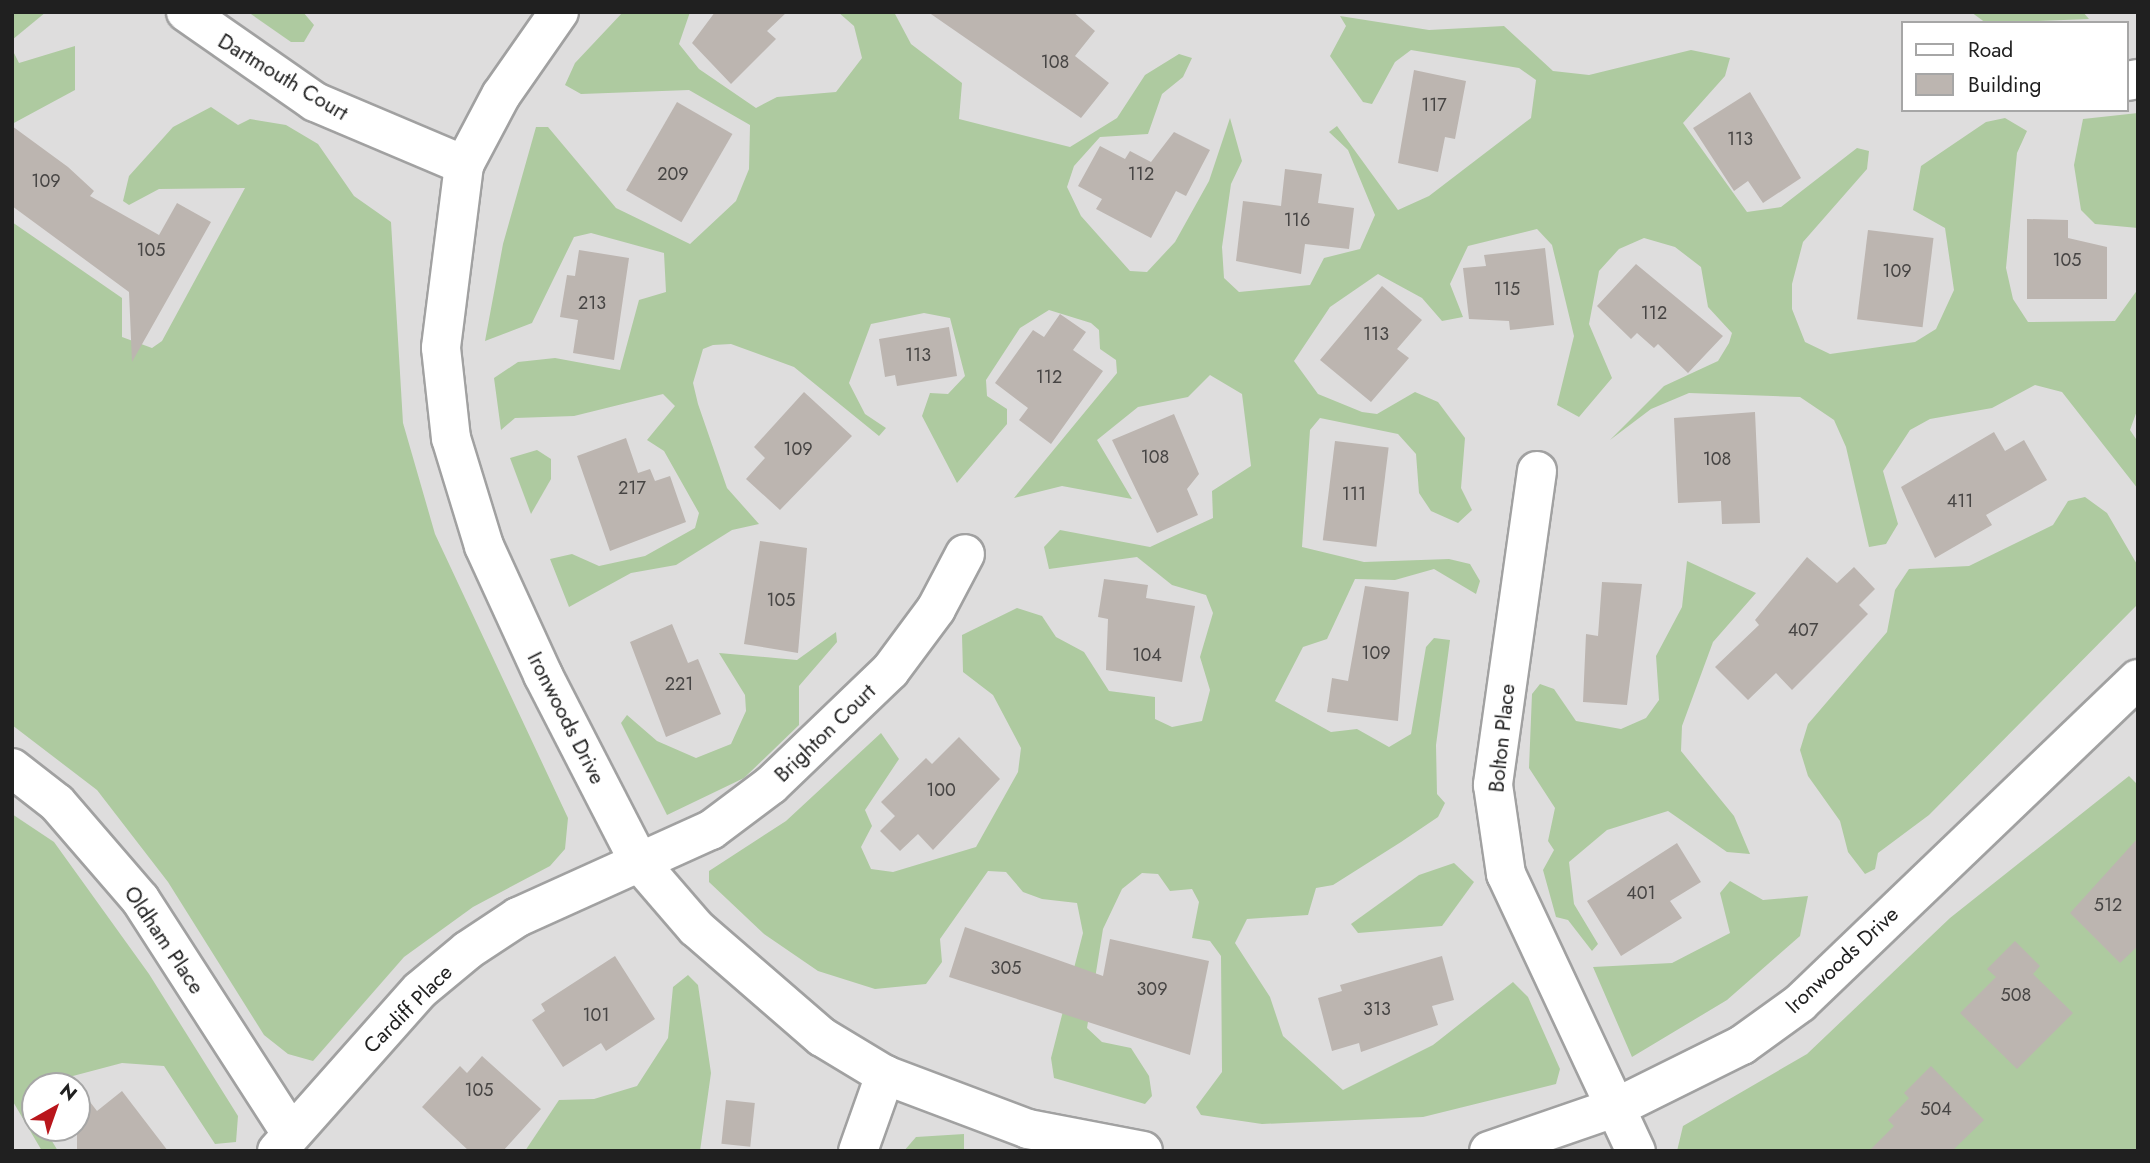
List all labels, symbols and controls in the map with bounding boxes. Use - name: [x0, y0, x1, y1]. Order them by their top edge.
- legend: [1902, 21, 2129, 112]
- street label: Dartmouth Court: [214, 28, 352, 126]
- text: Road: [1968, 35, 2013, 65]
- house number: 108: [1041, 51, 1069, 73]
- text: Building: [1968, 70, 2041, 100]
- house number: 117: [1421, 94, 1447, 116]
- house number: 113: [1727, 128, 1753, 150]
- house number: 209: [657, 163, 689, 185]
- house number: 112: [1128, 163, 1154, 185]
- house number: 109: [31, 170, 61, 192]
- house number: 116: [1284, 209, 1310, 231]
- house number: 105: [136, 239, 166, 261]
- house number: 105: [2052, 249, 2082, 271]
- house number: 109: [1882, 260, 1912, 282]
- house number: 115: [1494, 278, 1520, 300]
- house number: 213: [578, 292, 606, 314]
- house number: 112: [1641, 302, 1667, 324]
- house number: 113: [1363, 323, 1389, 345]
- house number: 113: [905, 344, 931, 366]
- house number: 112: [1036, 366, 1062, 388]
- house number: 109: [783, 438, 813, 460]
- house number: 108: [1141, 446, 1169, 468]
- house number: 108: [1703, 448, 1731, 470]
- house number: 217: [618, 477, 646, 499]
- house number: 111: [1342, 483, 1366, 505]
- house number: 411: [1947, 490, 1973, 512]
- house number: 105: [766, 589, 796, 611]
- house number: 407: [1788, 619, 1818, 641]
- house number: 109: [1361, 642, 1391, 664]
- house number: 104: [1132, 644, 1162, 666]
- street label: Ironwoods Drive: [522, 648, 610, 788]
- house number: 221: [665, 673, 693, 695]
- street label: Brighton Court: [769, 679, 881, 787]
- street label: Bolton Place: [1484, 682, 1520, 794]
- house number: 100: [926, 779, 956, 801]
- street label: Oldham Place: [119, 881, 209, 999]
- house number: 401: [1626, 882, 1656, 904]
- house number: 512: [2094, 894, 2122, 916]
- street label: Ironwoods Drive: [1780, 901, 1904, 1019]
- house number: 305: [991, 957, 1021, 979]
- street label: Cardiff Place: [359, 960, 457, 1058]
- house number: 309: [1137, 978, 1167, 1000]
- house number: 508: [2001, 984, 2031, 1006]
- house number: 313: [1363, 998, 1391, 1020]
- house number: 101: [583, 1004, 609, 1026]
- north arrow: [21, 1072, 91, 1142]
- text: N: [54, 1077, 83, 1107]
- house number: 105: [464, 1079, 494, 1101]
- house number: 504: [1920, 1098, 1952, 1120]

